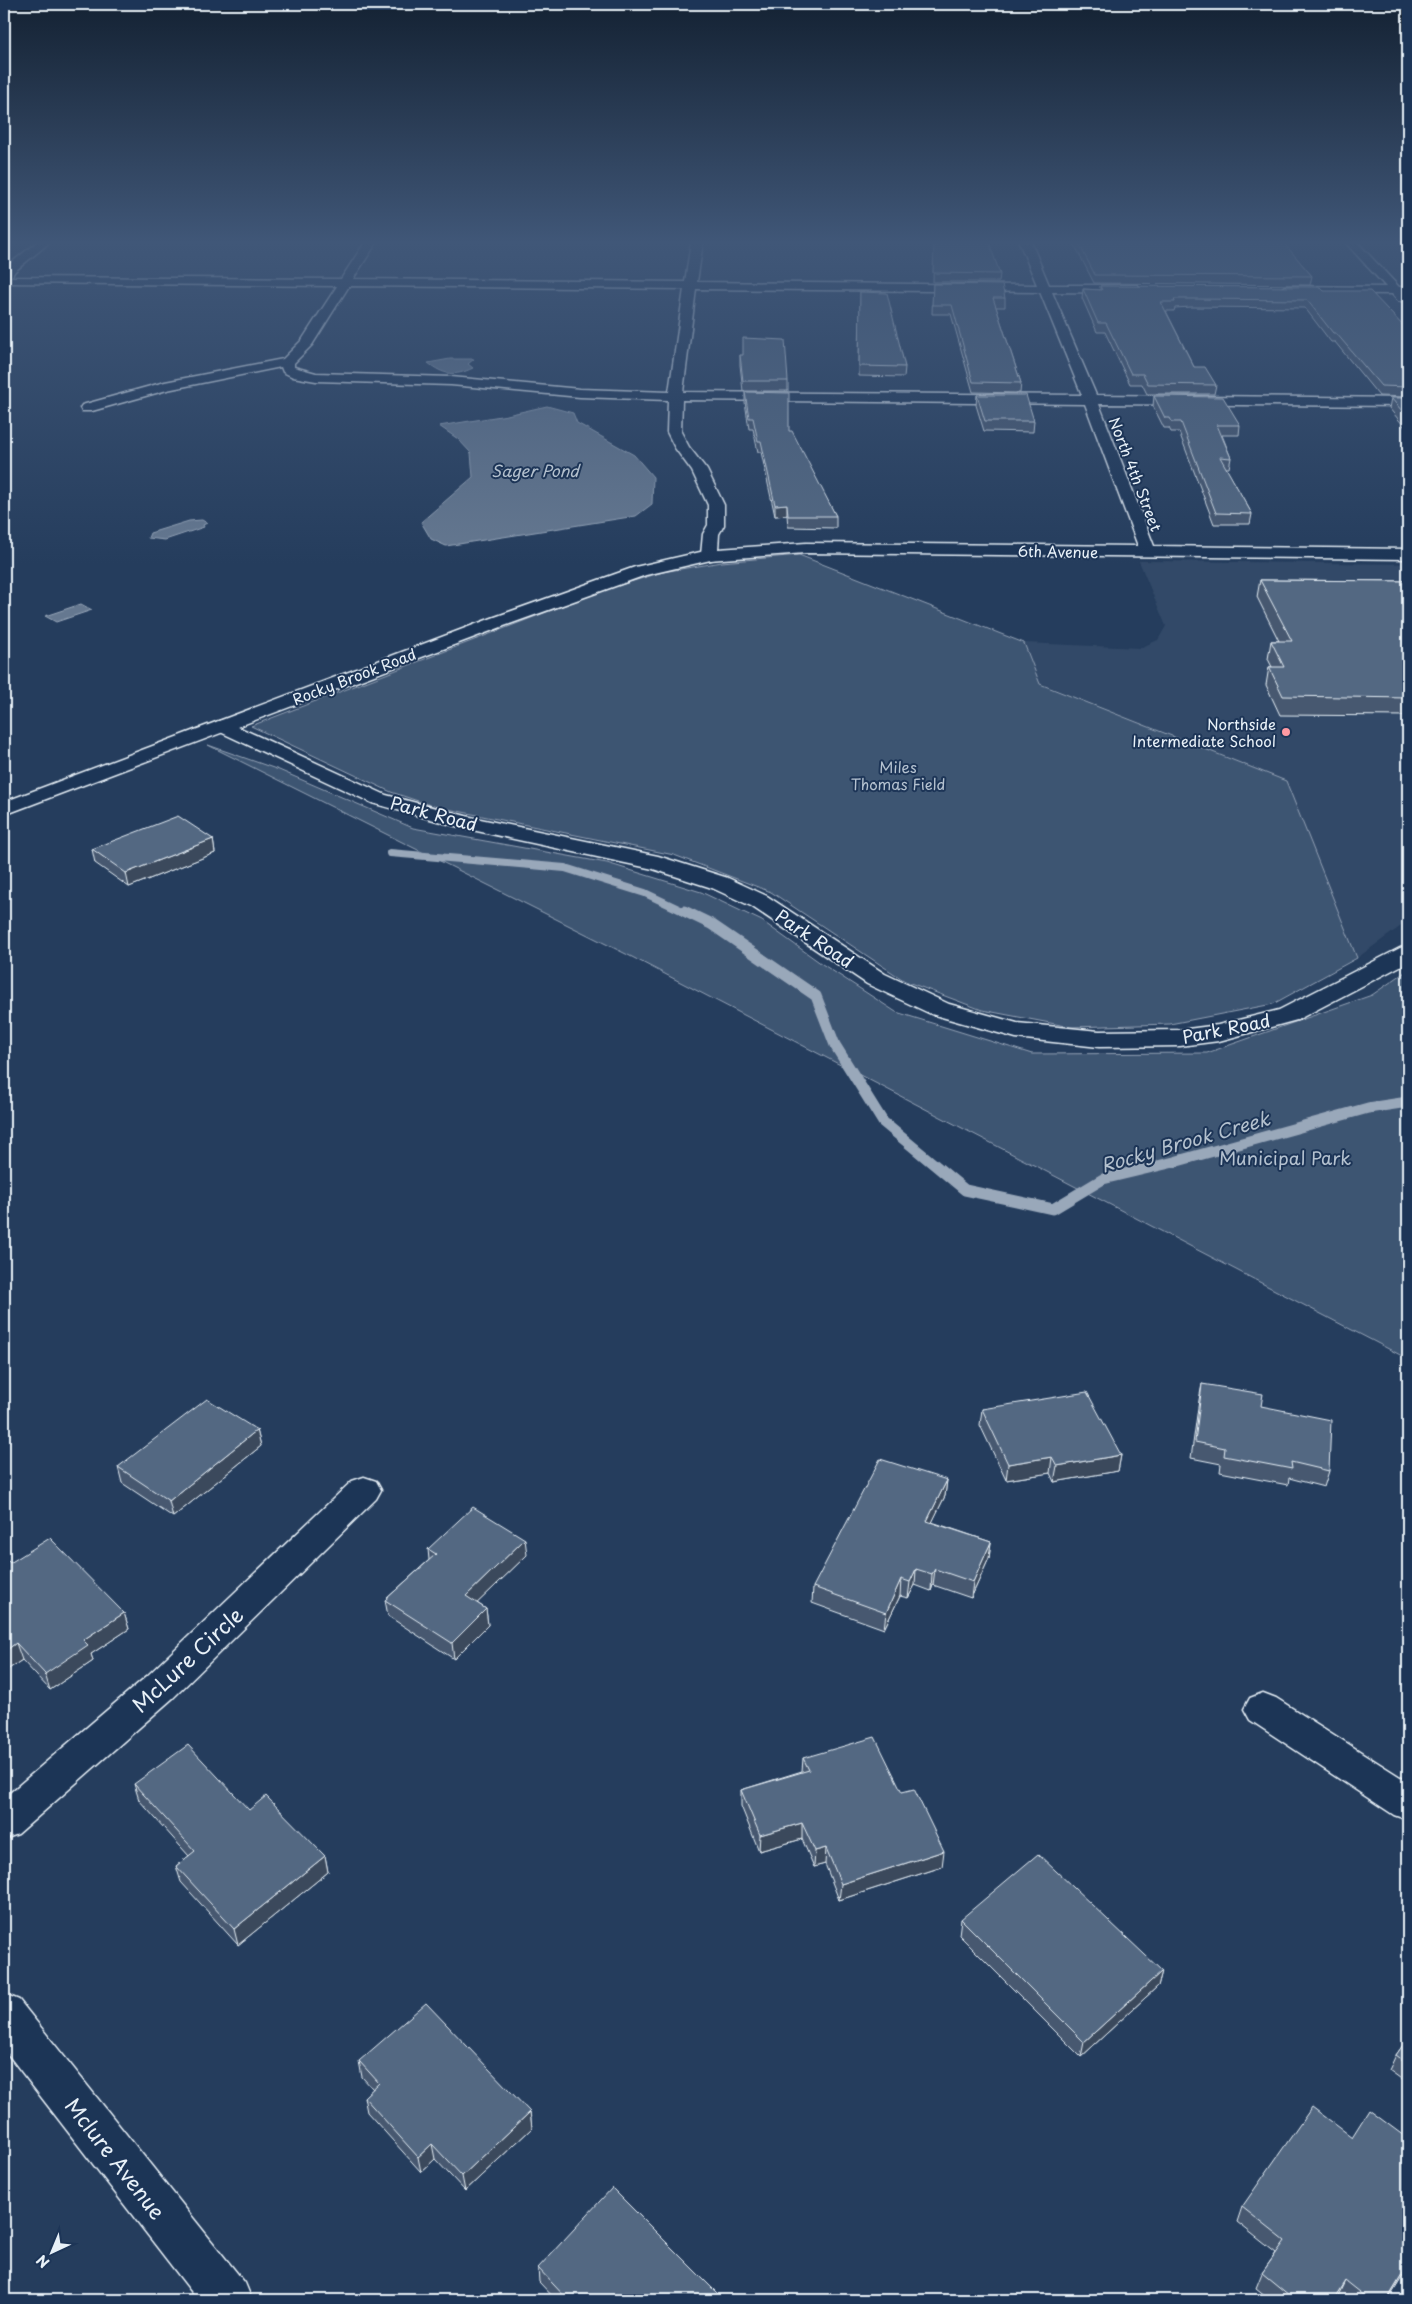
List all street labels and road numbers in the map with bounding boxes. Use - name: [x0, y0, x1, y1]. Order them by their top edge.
- street label: North 4th Street: [1104, 414, 1168, 534]
- street label: 6th Avenue: [1018, 539, 1098, 563]
- street label: Rocky Brook Road: [289, 642, 419, 710]
- street label: Park Road: [387, 788, 481, 838]
- street label: Park Road: [770, 902, 860, 974]
- street label: Park Road: [1180, 1006, 1272, 1050]
- street label: McLure Circle: [124, 1599, 250, 1719]
- street label: Mclure Avenue: [58, 2090, 174, 2226]

